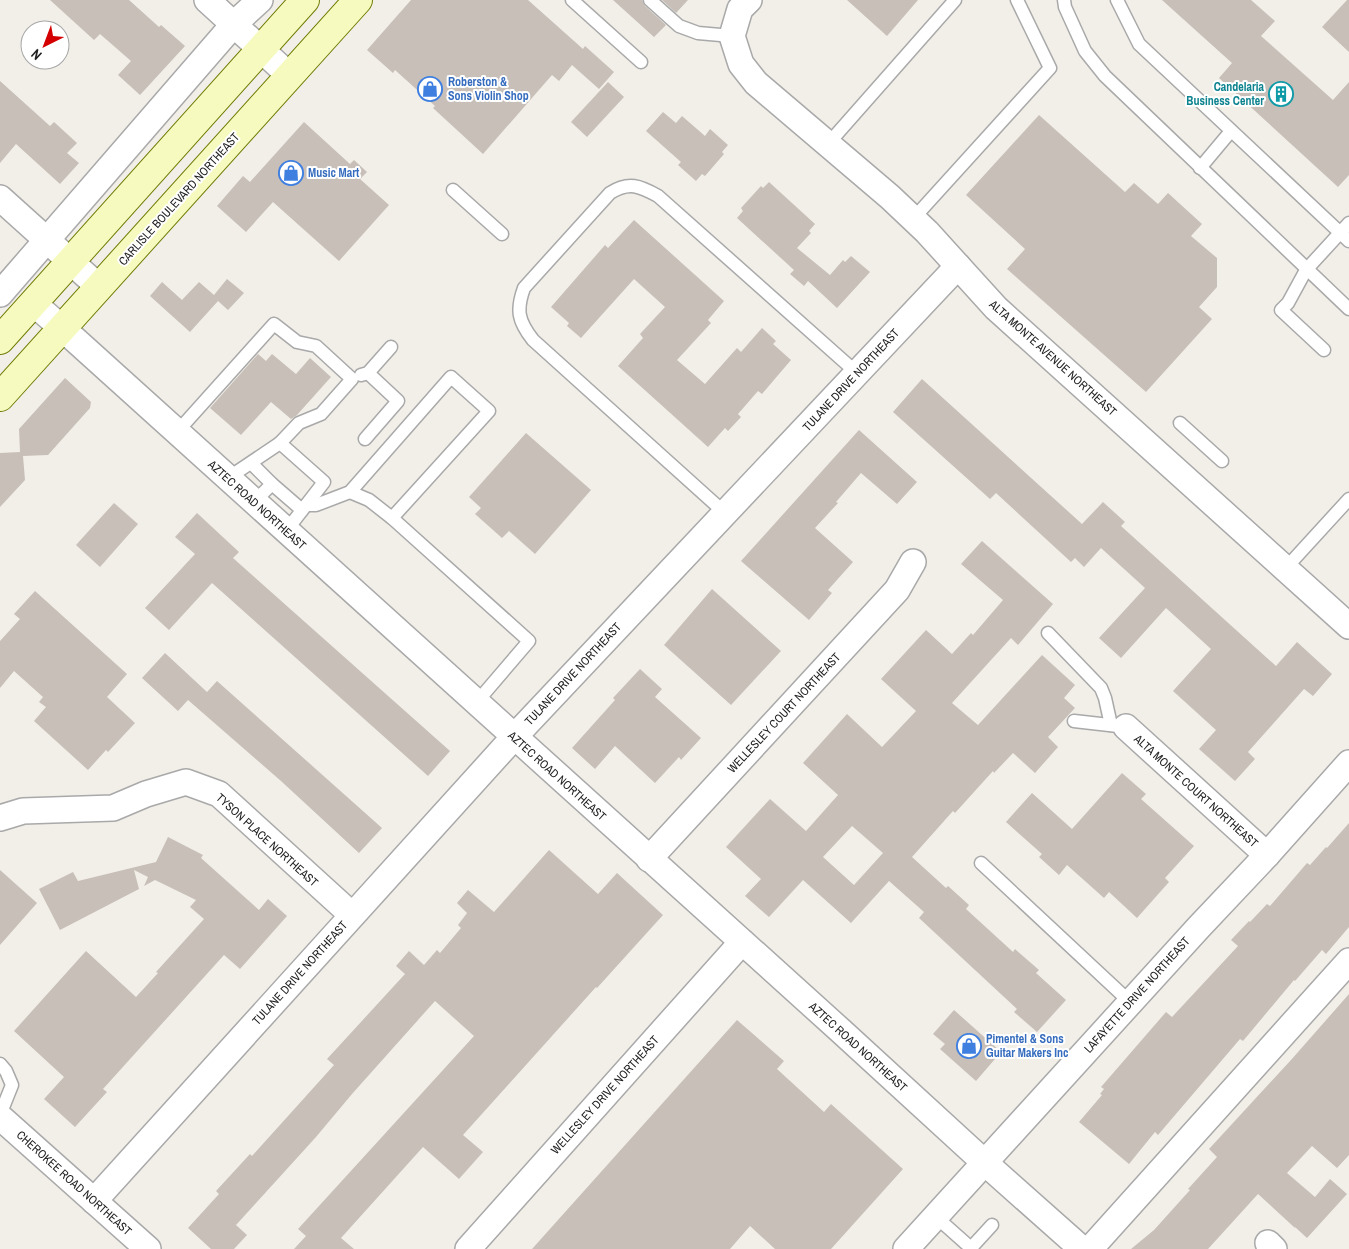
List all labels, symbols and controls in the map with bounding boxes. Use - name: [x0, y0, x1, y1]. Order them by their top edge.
- north arrow: [20, 20, 70, 70]
- text: N: [27, 45, 45, 64]
- place label: Roberston & Sons Violin Shop: [448, 74, 529, 104]
- shop icon: Roberston & Sons Violin Shop: [417, 76, 443, 102]
- place label: Candelaria Business Center: [1186, 79, 1265, 109]
- building icon: Candelaria Business Center: [1268, 81, 1294, 107]
- street label: CARLISLE BOULEVARD NORTHEAST: [115, 129, 243, 269]
- shop icon: Music Mart: [278, 160, 304, 186]
- place label: Music Mart: [308, 165, 360, 181]
- street label: ALTA MONTE AVENUE NORTHEAST: [985, 296, 1120, 420]
- street label: TULANE DRIVE NORTHEAST: [799, 325, 903, 435]
- street label: AZTEC ROAD NORTHEAST: [204, 456, 309, 553]
- street label: TULANE DRIVE NORTHEAST: [521, 619, 625, 729]
- street label: WELLESLEY COURT NORTHEAST: [724, 649, 844, 777]
- street label: AZTEC ROAD NORTHEAST: [504, 727, 609, 824]
- street label: ALTA MONTE COURT NORTHEAST: [1130, 730, 1261, 851]
- street label: TYSON PLACE NORTHEAST: [213, 790, 321, 890]
- street label: TULANE DRIVE NORTHEAST: [249, 918, 351, 1028]
- street label: LAFAYETTE DRIVE NORTHEAST: [1080, 933, 1194, 1057]
- street label: AZTEC ROAD NORTHEAST: [805, 998, 910, 1095]
- place label: Pimentel & Sons Guitar Makers Inc: [986, 1031, 1069, 1061]
- street label: WELLESLEY DRIVE NORTHEAST: [547, 1032, 663, 1158]
- shop icon: Pimentel & Sons Guitar Makers Inc: [956, 1033, 982, 1059]
- street label: CHEROKEE ROAD NORTHEAST: [13, 1127, 135, 1239]

